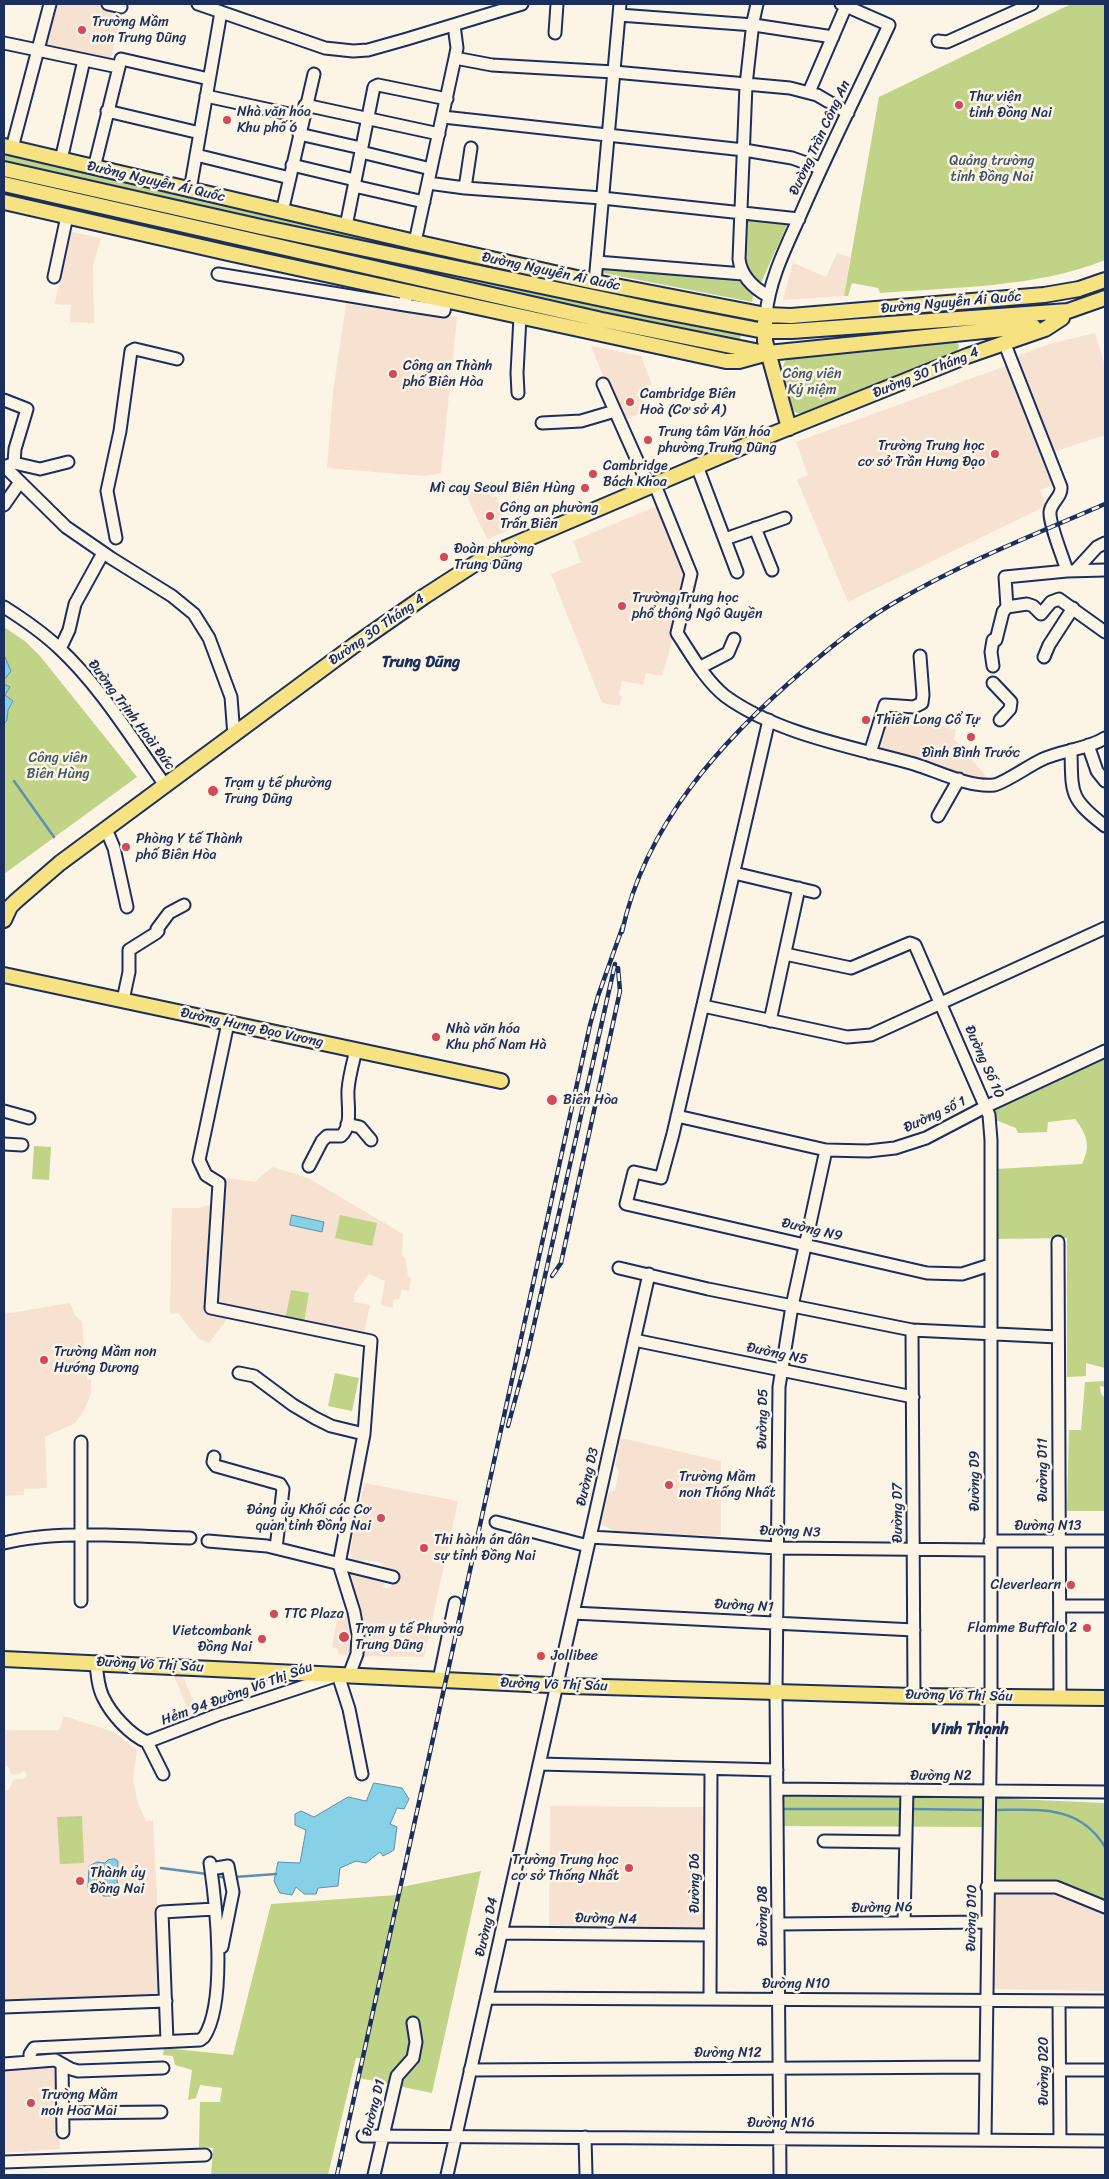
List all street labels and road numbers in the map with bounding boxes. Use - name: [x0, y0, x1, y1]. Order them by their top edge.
- street label: Đường Trần Công An: [786, 78, 854, 198]
- street label: Đường Nguyễn Ái Quốc: [85, 158, 227, 206]
- street label: Đường Nguyễn Ái Quốc: [480, 249, 622, 295]
- street label: Đường Nguyễn Ái Quốc: [880, 288, 1022, 318]
- street label: Đường 30 Tháng 4: [871, 344, 981, 402]
- street label: Đường 30 Tháng 4: [326, 591, 428, 669]
- street label: Đường Trịnh Hoài Đức: [84, 656, 178, 774]
- street label: Đường Hưng Đạo Vương: [179, 1005, 325, 1051]
- street label: Đường Số 10: [960, 1023, 1008, 1101]
- street label: Đường số 1: [901, 1093, 969, 1137]
- street label: Đường N9: [780, 1215, 844, 1245]
- street label: Đường N5: [745, 1339, 809, 1369]
- street label: Đường D5: [754, 1389, 772, 1449]
- street label: Đường D11: [1035, 1438, 1051, 1502]
- street label: Đường D3: [573, 1446, 603, 1508]
- street label: Đường D9: [967, 1451, 983, 1511]
- street label: Đường D7: [890, 1483, 906, 1543]
- street label: Đường N13: [1015, 1518, 1081, 1534]
- street label: Đường N3: [759, 1523, 821, 1541]
- street label: Đường N1: [714, 1596, 774, 1616]
- street label: Đường Võ Thị Sáu: [96, 1654, 204, 1676]
- street label: Hẻm 94 Đường Võ Thị Sáu: [159, 1659, 315, 1729]
- street label: Đường Võ Thị Sáu: [500, 1675, 608, 1695]
- street label: Đường Võ Thị Sáu: [905, 1687, 1013, 1705]
- street label: Đường N2: [910, 1768, 972, 1784]
- street label: Đường D6: [687, 1853, 703, 1913]
- street label: Đường D10: [963, 1884, 981, 1952]
- street label: Đường D8: [755, 1886, 771, 1946]
- street label: Đường D4: [472, 1896, 502, 1958]
- street label: Đường N6: [851, 1899, 913, 1917]
- street label: Đường N4: [575, 1910, 637, 1928]
- street label: Đường N10: [762, 1976, 830, 1992]
- street label: Đường D20: [1036, 2037, 1052, 2105]
- street label: Đường N12: [694, 2045, 762, 2061]
- street label: Đường D1: [359, 2078, 389, 2138]
- street label: Đường N16: [747, 2115, 815, 2131]

